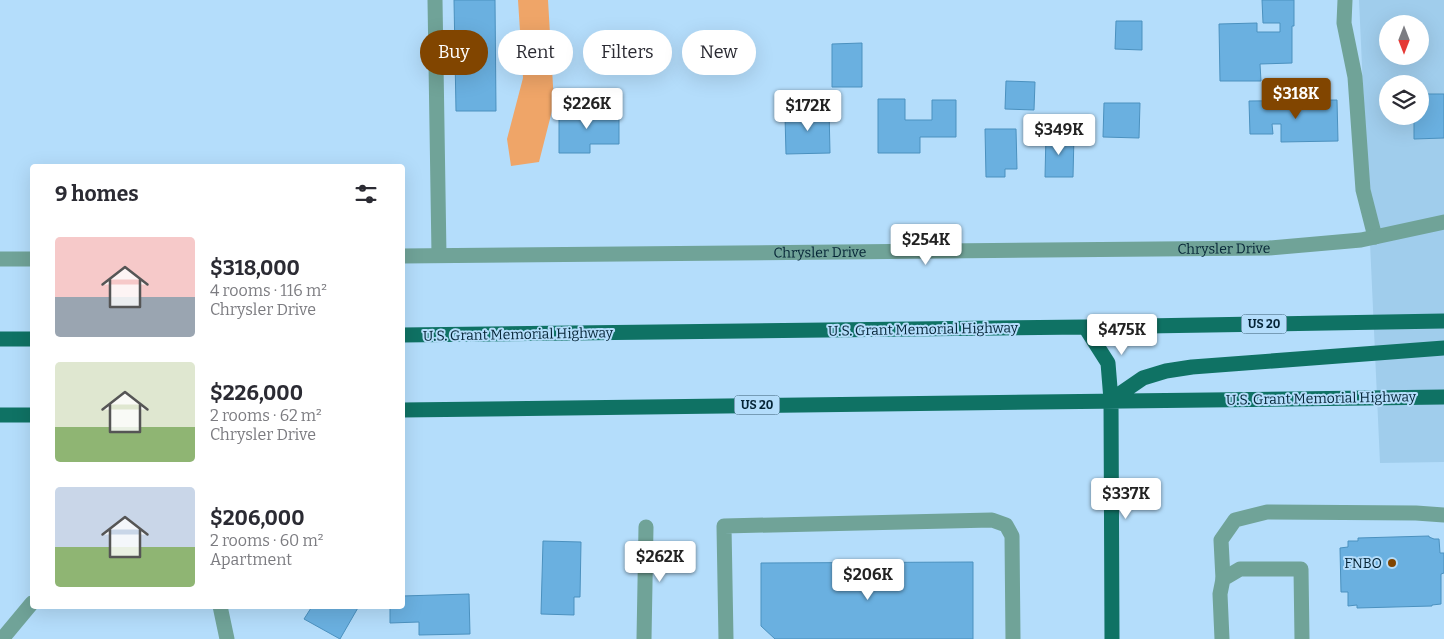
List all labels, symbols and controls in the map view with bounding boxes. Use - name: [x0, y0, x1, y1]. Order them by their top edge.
- north arrow: [1379, 15, 1429, 65]
- map controls: [1379, 15, 1429, 125]
- chip: Buy: [420, 30, 488, 75]
- chip: Rent: [498, 30, 573, 75]
- chip: Filters: [583, 30, 672, 75]
- chip: New: [682, 30, 756, 75]
- button: layers: [1379, 75, 1429, 125]
- pin: $318K: [1261, 78, 1331, 120]
- text: $318K: [1273, 84, 1319, 103]
- pin: $226K: [552, 88, 622, 130]
- pin: $172K: [773, 90, 843, 132]
- text: $226K: [563, 94, 611, 113]
- text: $172K: [785, 96, 831, 115]
- pin: $349K: [1024, 114, 1094, 156]
- text: $349K: [1034, 120, 1084, 139]
- icon: filters: [352, 180, 380, 208]
- text: 9 homes: [55, 181, 139, 207]
- pin: $254K: [891, 224, 961, 266]
- text: $254K: [902, 230, 950, 249]
- street label: Chrysler Drive: [1177, 240, 1270, 258]
- street label: Chrysler Drive: [774, 244, 866, 262]
- text: $318,000: [210, 255, 300, 281]
- icon: home: [95, 257, 155, 317]
- text: 4 rooms · 116 m²: [210, 281, 327, 300]
- text: Chrysler Drive: [210, 300, 316, 319]
- pin: $475K: [1087, 314, 1157, 356]
- road number: US 20: [1242, 314, 1286, 334]
- street label: U.S. Grant Memorial Highway: [828, 319, 1019, 340]
- text: $475K: [1098, 320, 1146, 339]
- street label: U.S. Grant Memorial Highway: [423, 324, 614, 345]
- text: $226,000: [210, 380, 303, 406]
- icon: home: [95, 382, 155, 442]
- street label: U.S. Grant Memorial Highway: [1226, 388, 1417, 409]
- road number: US 20: [734, 396, 780, 414]
- text: 2 rooms · 62 m²: [210, 406, 322, 425]
- text: Chrysler Drive: [210, 425, 316, 444]
- pin: $337K: [1091, 478, 1161, 520]
- text: $337K: [1102, 484, 1150, 503]
- text: $206,000: [210, 505, 305, 531]
- icon: home: [95, 507, 155, 567]
- text: 2 rooms · 60 m²: [210, 531, 323, 550]
- pin: $262K: [625, 540, 695, 583]
- text: $262K: [636, 547, 684, 566]
- text: Apartment: [210, 550, 292, 569]
- place label: FNBO: [1344, 555, 1382, 572]
- marker: FNBO: [1386, 557, 1398, 569]
- pin: $206K: [833, 558, 903, 601]
- text: $206K: [843, 565, 893, 584]

